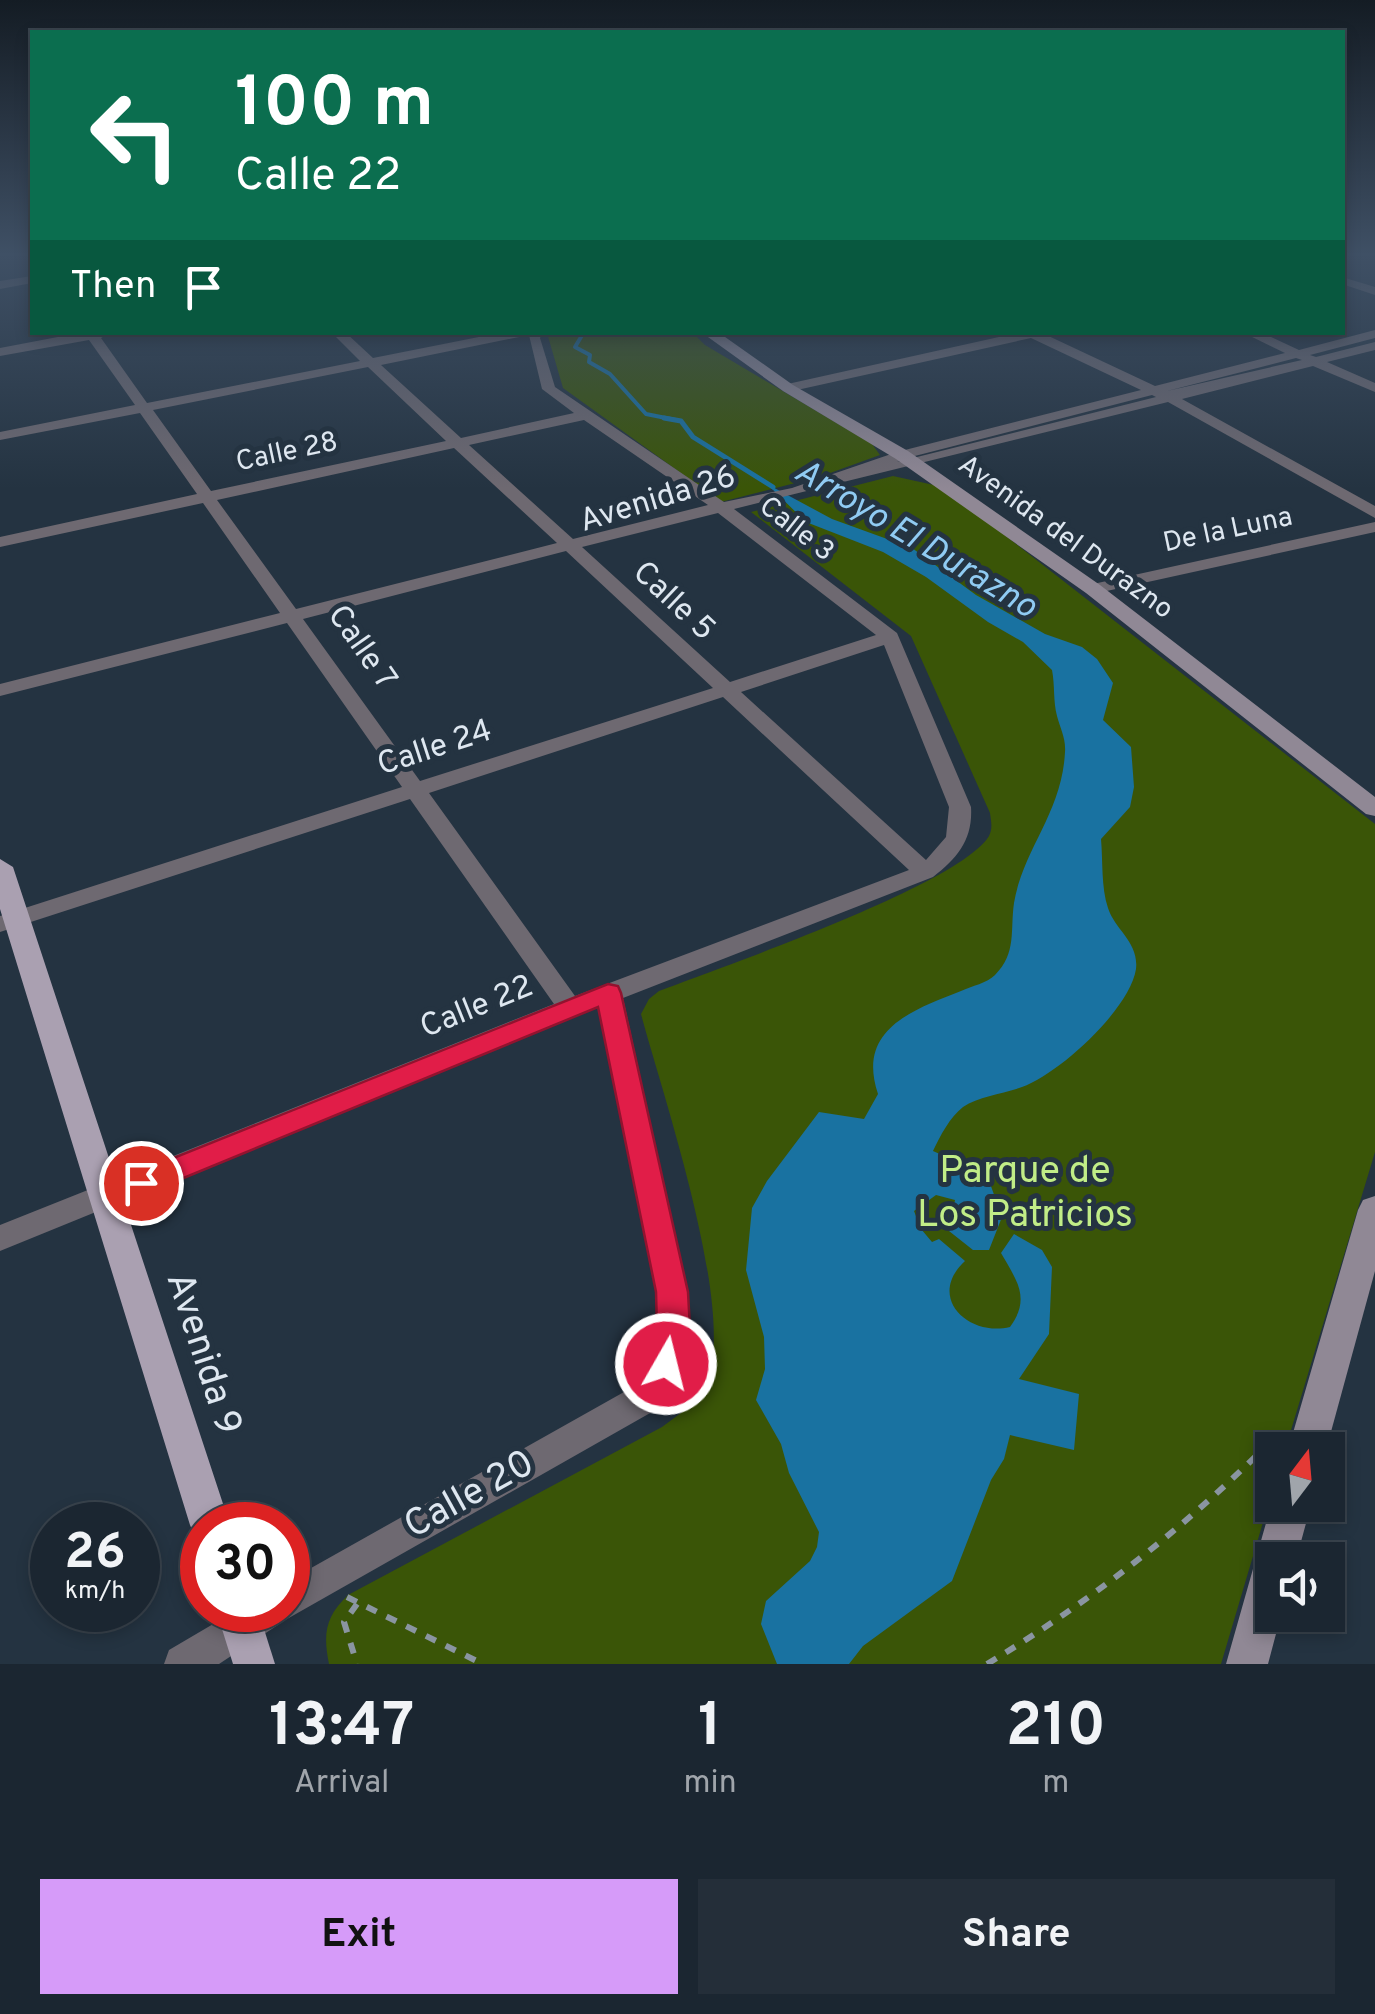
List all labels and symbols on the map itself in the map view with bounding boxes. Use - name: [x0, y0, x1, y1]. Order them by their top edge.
- street label: Calle 28: [233, 425, 341, 481]
- street label: Avenida del Durazno: [950, 448, 1180, 628]
- water label: Arroyo El Durazno: [786, 450, 1045, 630]
- street label: Avenida 26: [575, 457, 741, 543]
- street label: Calle 3: [751, 489, 841, 571]
- street label: De la Luna: [1160, 500, 1296, 562]
- street label: Calle 5: [623, 554, 723, 650]
- street label: Calle 7: [318, 598, 404, 698]
- street label: Calle 24: [373, 712, 497, 786]
- street label: Calle 22: [415, 967, 539, 1049]
- pin: [99, 1141, 184, 1226]
- park label: Parque de Los Patricios: [917, 1148, 1133, 1241]
- street label: Avenida 9: [153, 1267, 251, 1441]
- position arrow: [614, 1312, 718, 1416]
- north arrow: [1255, 1432, 1345, 1522]
- street label: Calle 20: [396, 1440, 544, 1552]
- speed limit sign: 30: [180, 1502, 310, 1632]

